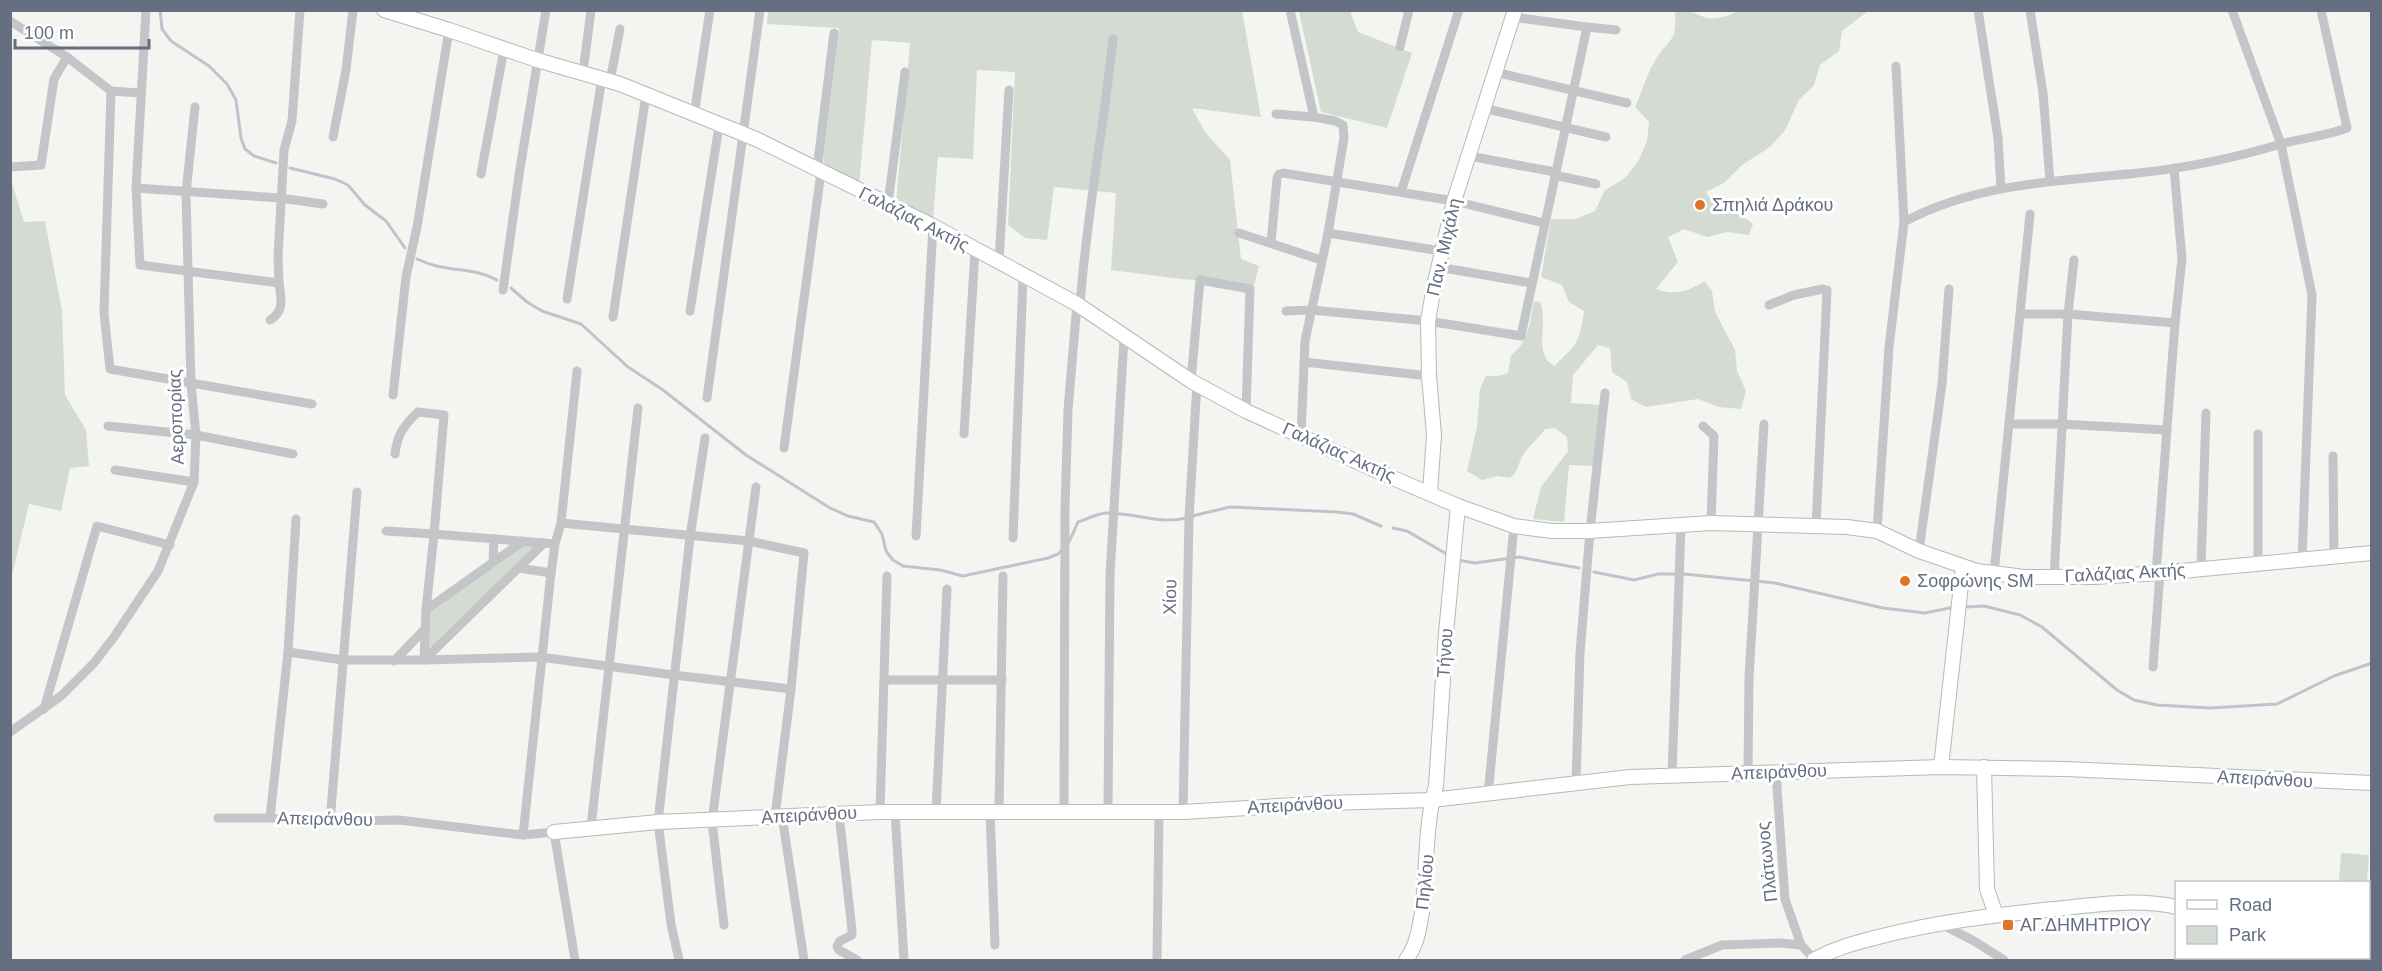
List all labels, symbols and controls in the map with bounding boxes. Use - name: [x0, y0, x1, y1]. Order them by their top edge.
- scale bar: [15, 12, 148, 50]
- text: 100 m: [24, 23, 74, 43]
- street label: Γαλάζιας Ακτής: [856, 183, 973, 256]
- place label: Σπηλιά Δράκου: [1712, 195, 1833, 215]
- street label: Παν. Μιχάλη: [1423, 196, 1465, 298]
- marker: Σπηλιά Δράκου: [1693, 198, 1707, 212]
- street label: Αεροπορίας: [164, 369, 188, 465]
- street label: Γαλάζιας Ακτής: [1280, 418, 1399, 486]
- street label: Γαλάζιας Ακτής: [2064, 560, 2186, 586]
- place label: Σοφρώνης SM: [1917, 571, 2034, 591]
- marker: Σοφρώνης SM: [1898, 574, 1912, 588]
- street label: Χίου: [1160, 579, 1180, 615]
- street label: Τήνου: [1433, 627, 1457, 679]
- street label: Απειράνθου: [1731, 760, 1827, 784]
- street label: Απειράνθου: [2217, 767, 2313, 791]
- street label: Απειράνθου: [1247, 793, 1343, 817]
- street label: Απειράνθου: [761, 803, 857, 827]
- street label: Απειράνθου: [277, 808, 373, 830]
- street label: Πλάτωνος: [1753, 820, 1781, 903]
- street label: Πηλίου: [1412, 853, 1438, 911]
- legend: [2175, 881, 2370, 959]
- text: Road: [2229, 895, 2272, 915]
- place label: ΑΓ.ΔΗΜΗΤΡΙΟΥ: [2020, 915, 2151, 935]
- marker: ΑΓ.ΔΗΜΗΤΡΙΟΥ: [2001, 918, 2015, 932]
- text: Park: [2229, 925, 2267, 945]

